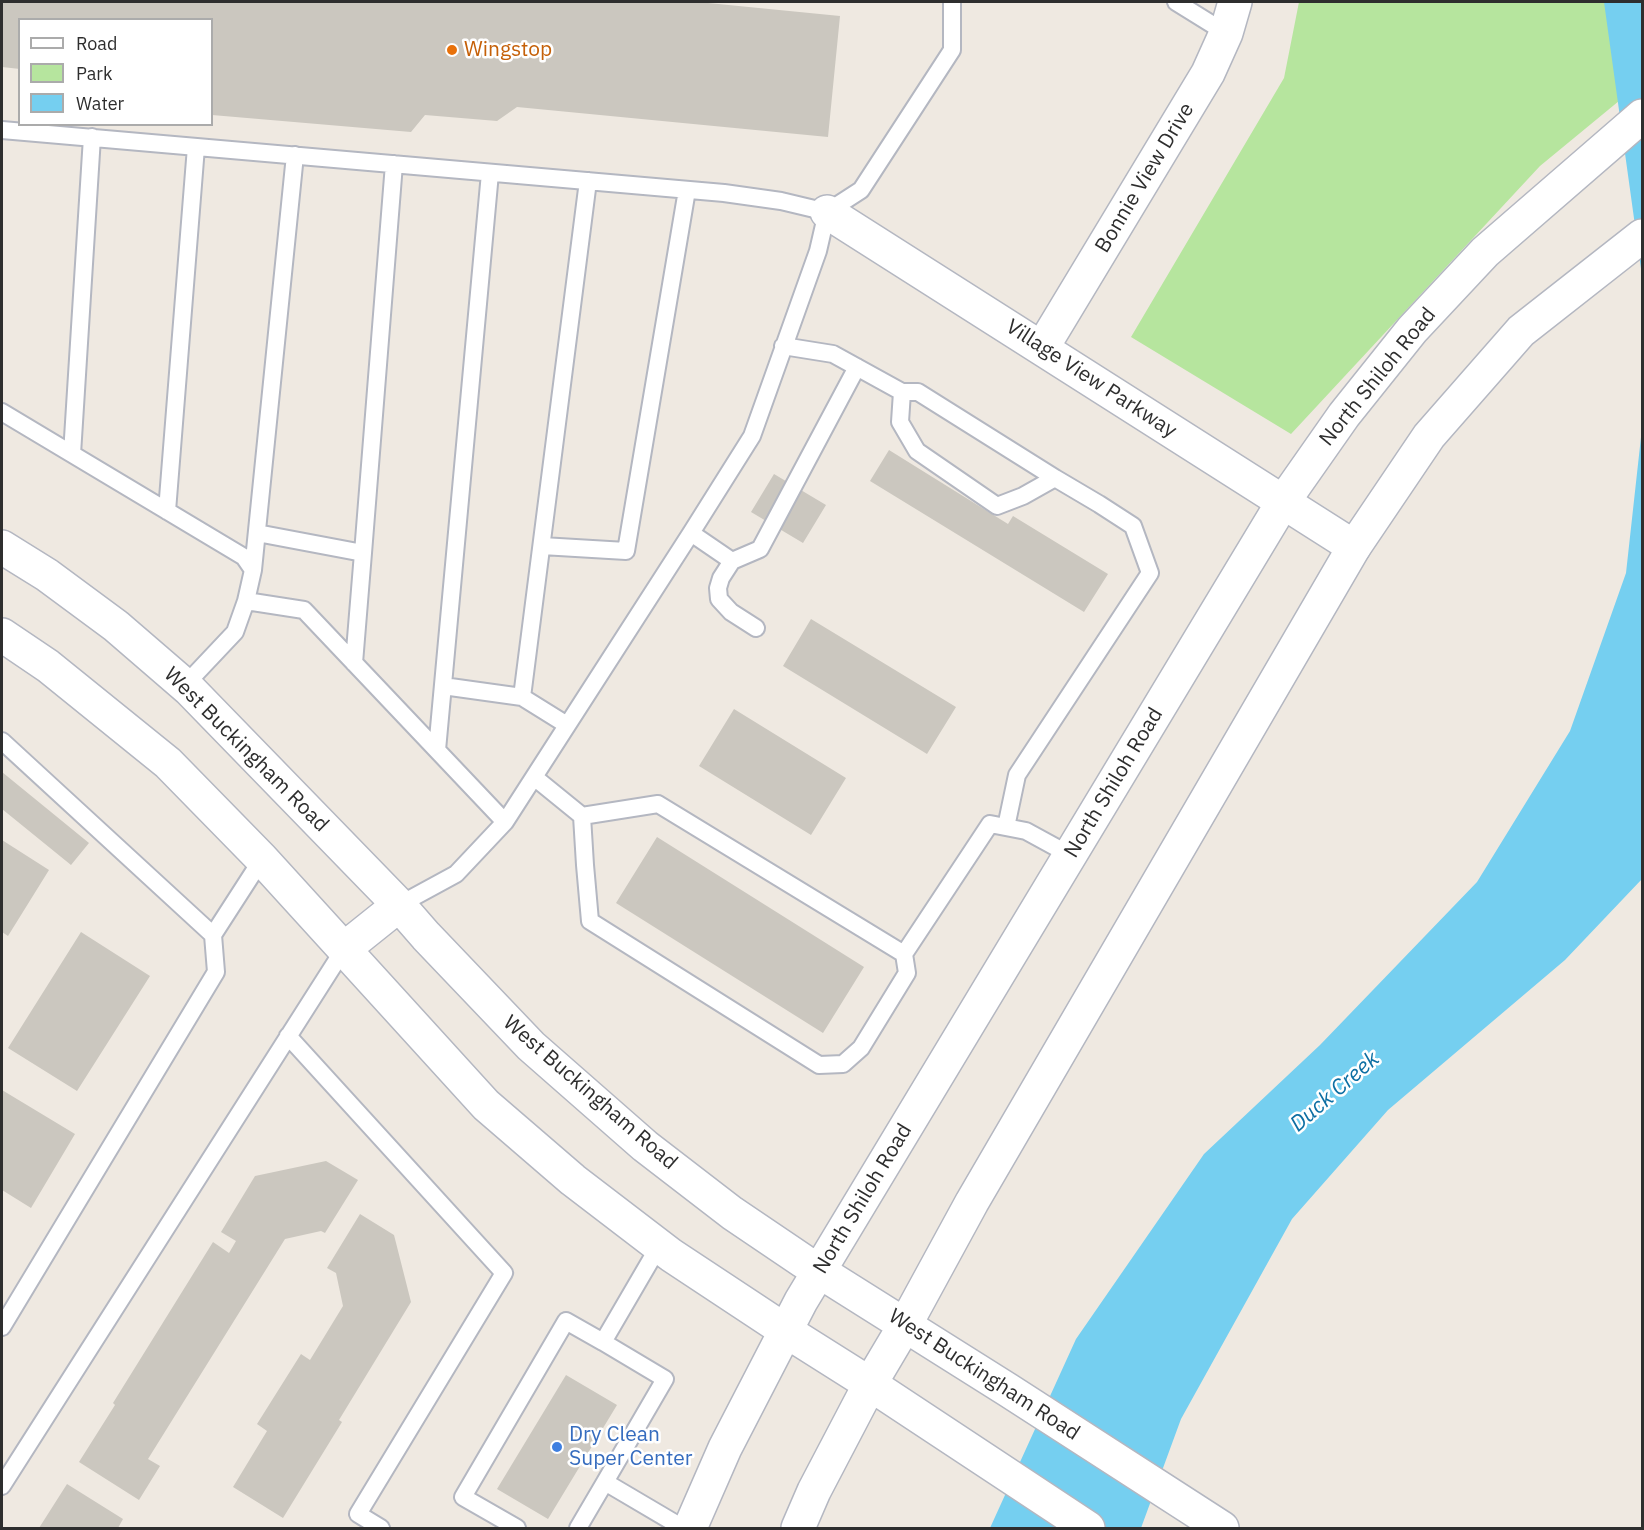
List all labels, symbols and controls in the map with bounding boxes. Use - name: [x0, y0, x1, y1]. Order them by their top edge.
- legend: [18, 18, 213, 126]
- text: Road: [76, 32, 117, 55]
- place label: Wingstop: [464, 37, 552, 63]
- marker: Wingstop: [445, 43, 459, 57]
- text: Park: [76, 62, 112, 85]
- text: Water: [76, 92, 124, 115]
- street label: Bonnie View Drive: [1090, 99, 1200, 257]
- street label: North Shiloh Road: [1315, 303, 1441, 451]
- street label: Village View Parkway: [1001, 314, 1181, 444]
- street label: West Buckingham Road: [158, 662, 334, 838]
- street label: North Shiloh Road: [1059, 703, 1169, 863]
- street label: West Buckingham Road: [498, 1010, 682, 1176]
- water label: Duck Creek: [1285, 1046, 1385, 1138]
- street label: North Shiloh Road: [808, 1119, 918, 1279]
- street label: West Buckingham Road: [884, 1304, 1084, 1446]
- place label: Dry Clean Super Center: [569, 1422, 693, 1472]
- marker: Dry Clean Super Center: [550, 1440, 564, 1454]

